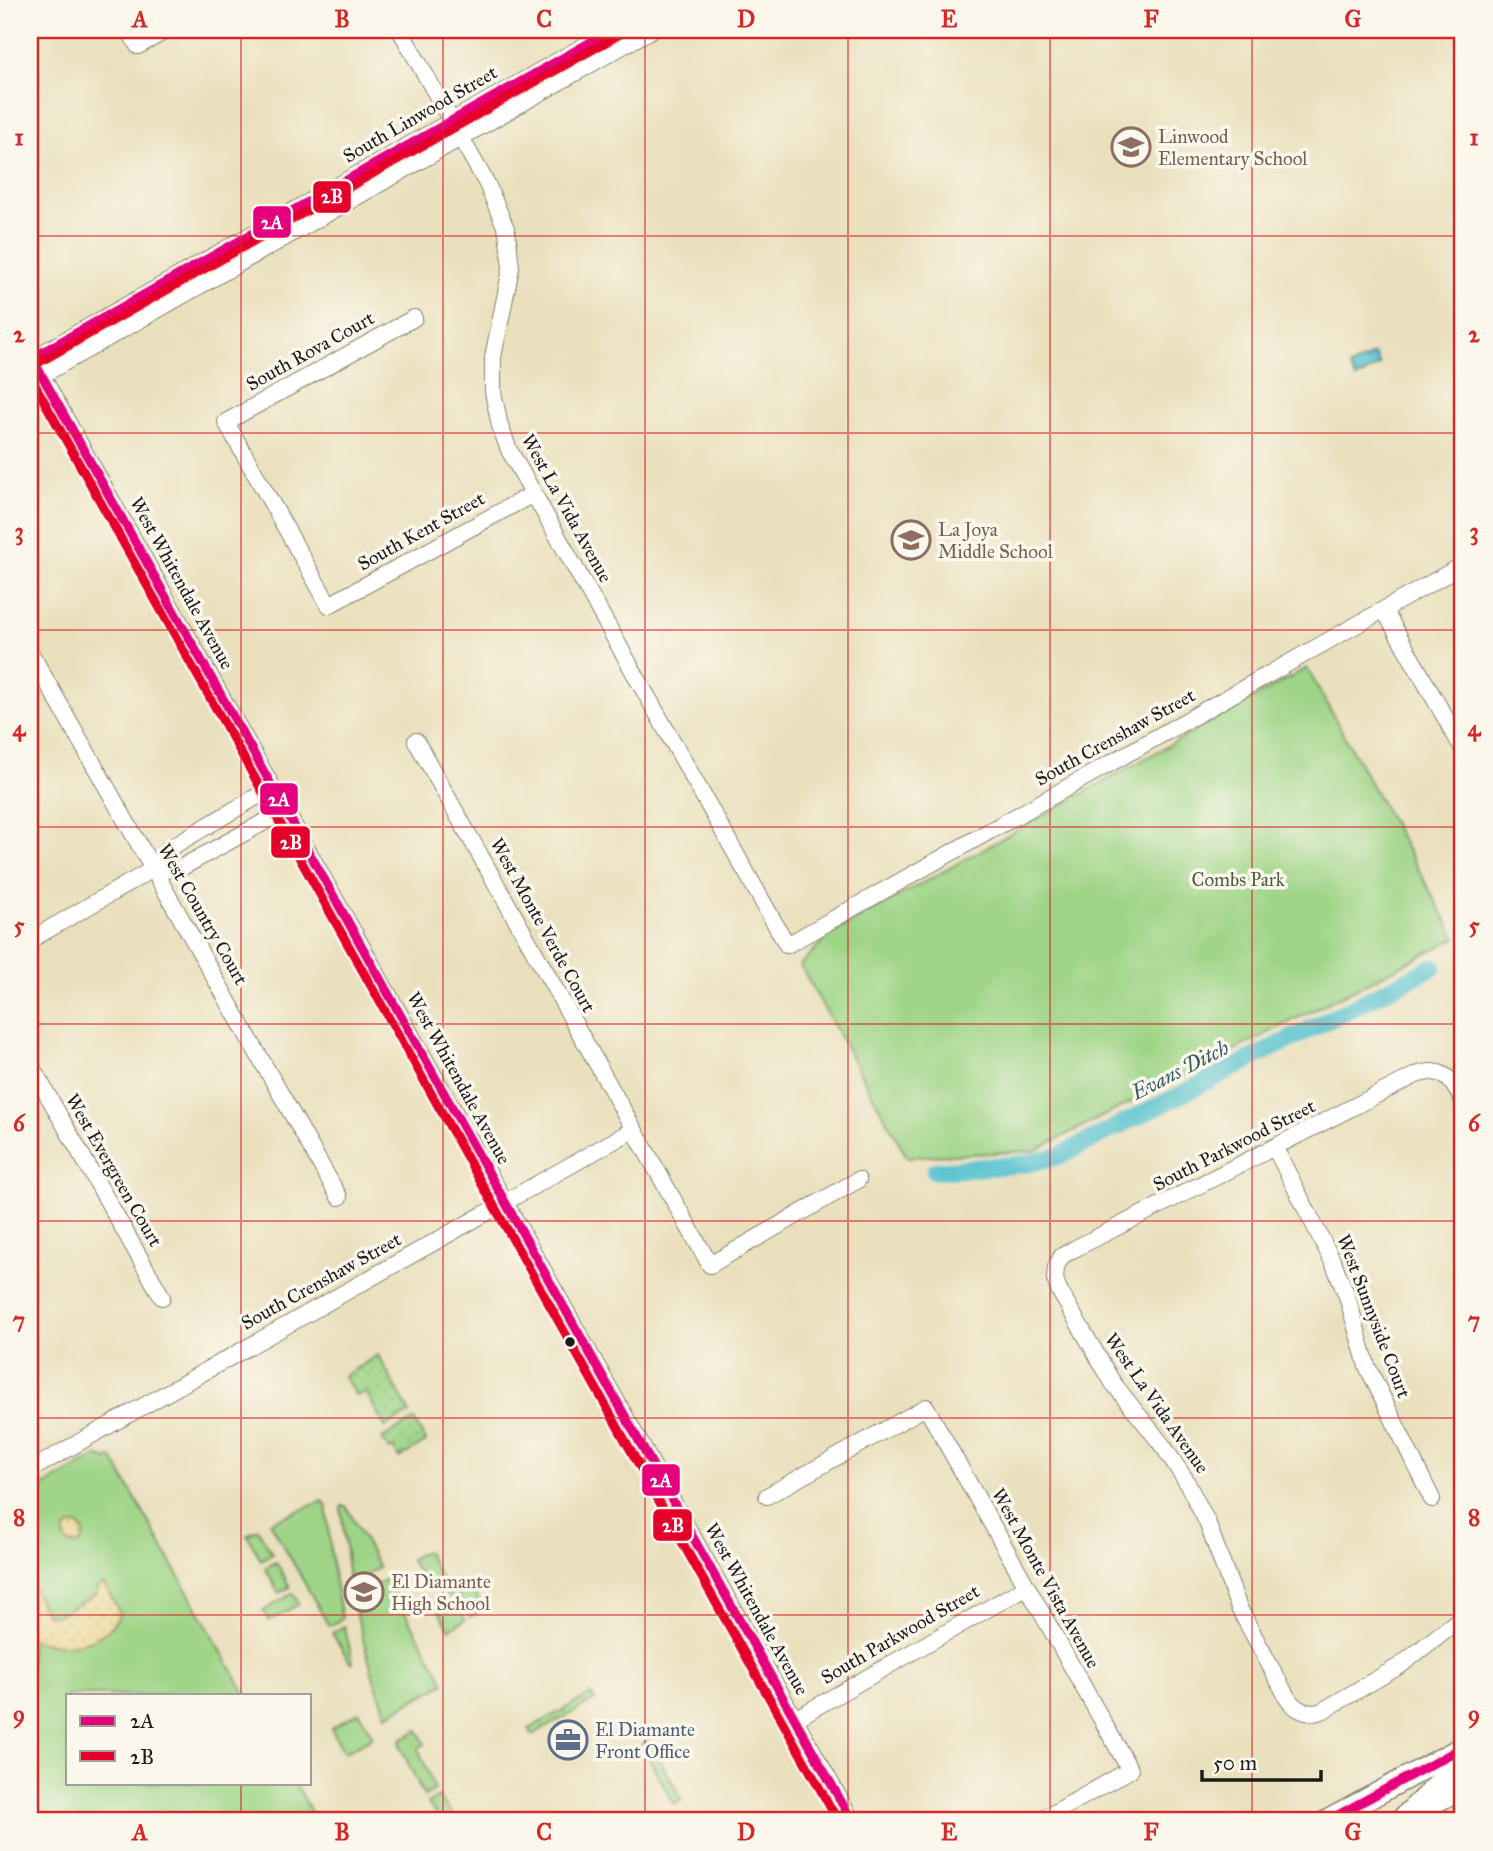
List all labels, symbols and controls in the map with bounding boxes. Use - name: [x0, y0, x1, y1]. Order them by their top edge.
- text: A: [130, 5, 148, 33]
- text: B: [334, 5, 350, 33]
- text: C: [536, 5, 552, 33]
- text: D: [737, 5, 755, 33]
- text: E: [941, 5, 958, 33]
- text: F: [1143, 5, 1159, 33]
- text: G: [1345, 5, 1362, 33]
- street label: South Linwood Street: [339, 60, 501, 167]
- text: 1: [14, 123, 24, 151]
- text: 1: [1469, 123, 1479, 151]
- place label: Linwood Elementary School: [1158, 125, 1308, 170]
- school or university icon: Linwood Elementary School: [1110, 126, 1152, 168]
- line badge: 2B: [312, 180, 352, 214]
- text: 2B: [321, 185, 343, 208]
- line badge: 2A: [252, 205, 292, 239]
- text: 2A: [261, 211, 283, 234]
- street label: South Rova Court: [242, 306, 378, 396]
- text: 2: [13, 320, 25, 348]
- text: 2: [1468, 320, 1480, 348]
- street label: West La Vida Avenue: [517, 430, 617, 586]
- street label: South Kent Street: [354, 486, 489, 575]
- street label: West Whitendale Avenue: [125, 493, 239, 673]
- text: 3: [14, 517, 24, 546]
- text: 3: [1469, 517, 1479, 546]
- place label: La Joya Middle School: [938, 518, 1054, 563]
- school or university icon: La Joya Middle School: [890, 519, 932, 561]
- street label: South Crenshaw Street: [1031, 683, 1199, 791]
- text: 4: [13, 714, 27, 742]
- text: 4: [1468, 714, 1482, 742]
- line badge: 2A: [259, 782, 299, 816]
- text: 2A: [268, 788, 290, 811]
- line badge: 2B: [270, 825, 311, 859]
- text: 2B: [280, 831, 302, 854]
- street label: West Monte Verde Court: [485, 834, 601, 1017]
- street label: West Country Court: [153, 839, 253, 989]
- park label: Combs Park: [1191, 868, 1285, 891]
- text: 5: [14, 911, 25, 939]
- text: 5: [1469, 911, 1480, 939]
- street label: West Whitendale Avenue: [402, 988, 516, 1168]
- water label: Evans Ditch: [1126, 1034, 1233, 1106]
- street label: West Evergreen Court: [60, 1089, 167, 1251]
- street label: South Parkwood Street: [1149, 1094, 1319, 1196]
- text: 6: [13, 1109, 26, 1137]
- text: 6: [1468, 1109, 1481, 1137]
- street label: South Crenshaw Street: [237, 1227, 405, 1335]
- street label: West Sunnyside Court: [1332, 1231, 1416, 1401]
- text: 7: [13, 1306, 25, 1334]
- text: 7: [1468, 1306, 1480, 1334]
- street label: West La Vida Avenue: [1100, 1328, 1214, 1478]
- unlabelled marker: [563, 1335, 577, 1349]
- line badge: 2A: [641, 1463, 681, 1497]
- text: 2A: [650, 1469, 672, 1492]
- street label: West Monte Vista Avenue: [987, 1484, 1105, 1672]
- text: 8: [13, 1503, 25, 1531]
- text: 8: [1468, 1503, 1480, 1531]
- line badge: 2B: [652, 1508, 693, 1542]
- text: 2B: [662, 1514, 684, 1537]
- street label: West Whitendale Avenue: [700, 1519, 814, 1699]
- place label: El Diamante High School: [391, 1570, 491, 1616]
- school or university icon: El Diamante High School: [343, 1571, 385, 1613]
- street label: South Parkwood Street: [817, 1579, 984, 1689]
- legend: [66, 1694, 312, 1784]
- text: 9: [13, 1700, 25, 1729]
- text: 9: [1468, 1700, 1480, 1729]
- text: 2A: [130, 1708, 155, 1734]
- place label: El Diamante Front Office: [595, 1718, 695, 1763]
- office icon: El Diamante Front Office: [547, 1719, 589, 1761]
- scale bar: [1202, 1739, 1322, 1783]
- text: 2B: [130, 1744, 154, 1770]
- text: 50 m: [1213, 1750, 1258, 1776]
- text: A: [130, 1818, 148, 1846]
- text: B: [334, 1818, 350, 1846]
- text: C: [536, 1818, 552, 1846]
- text: D: [737, 1818, 755, 1846]
- text: E: [941, 1818, 958, 1846]
- text: F: [1143, 1818, 1159, 1846]
- text: G: [1345, 1818, 1362, 1846]

